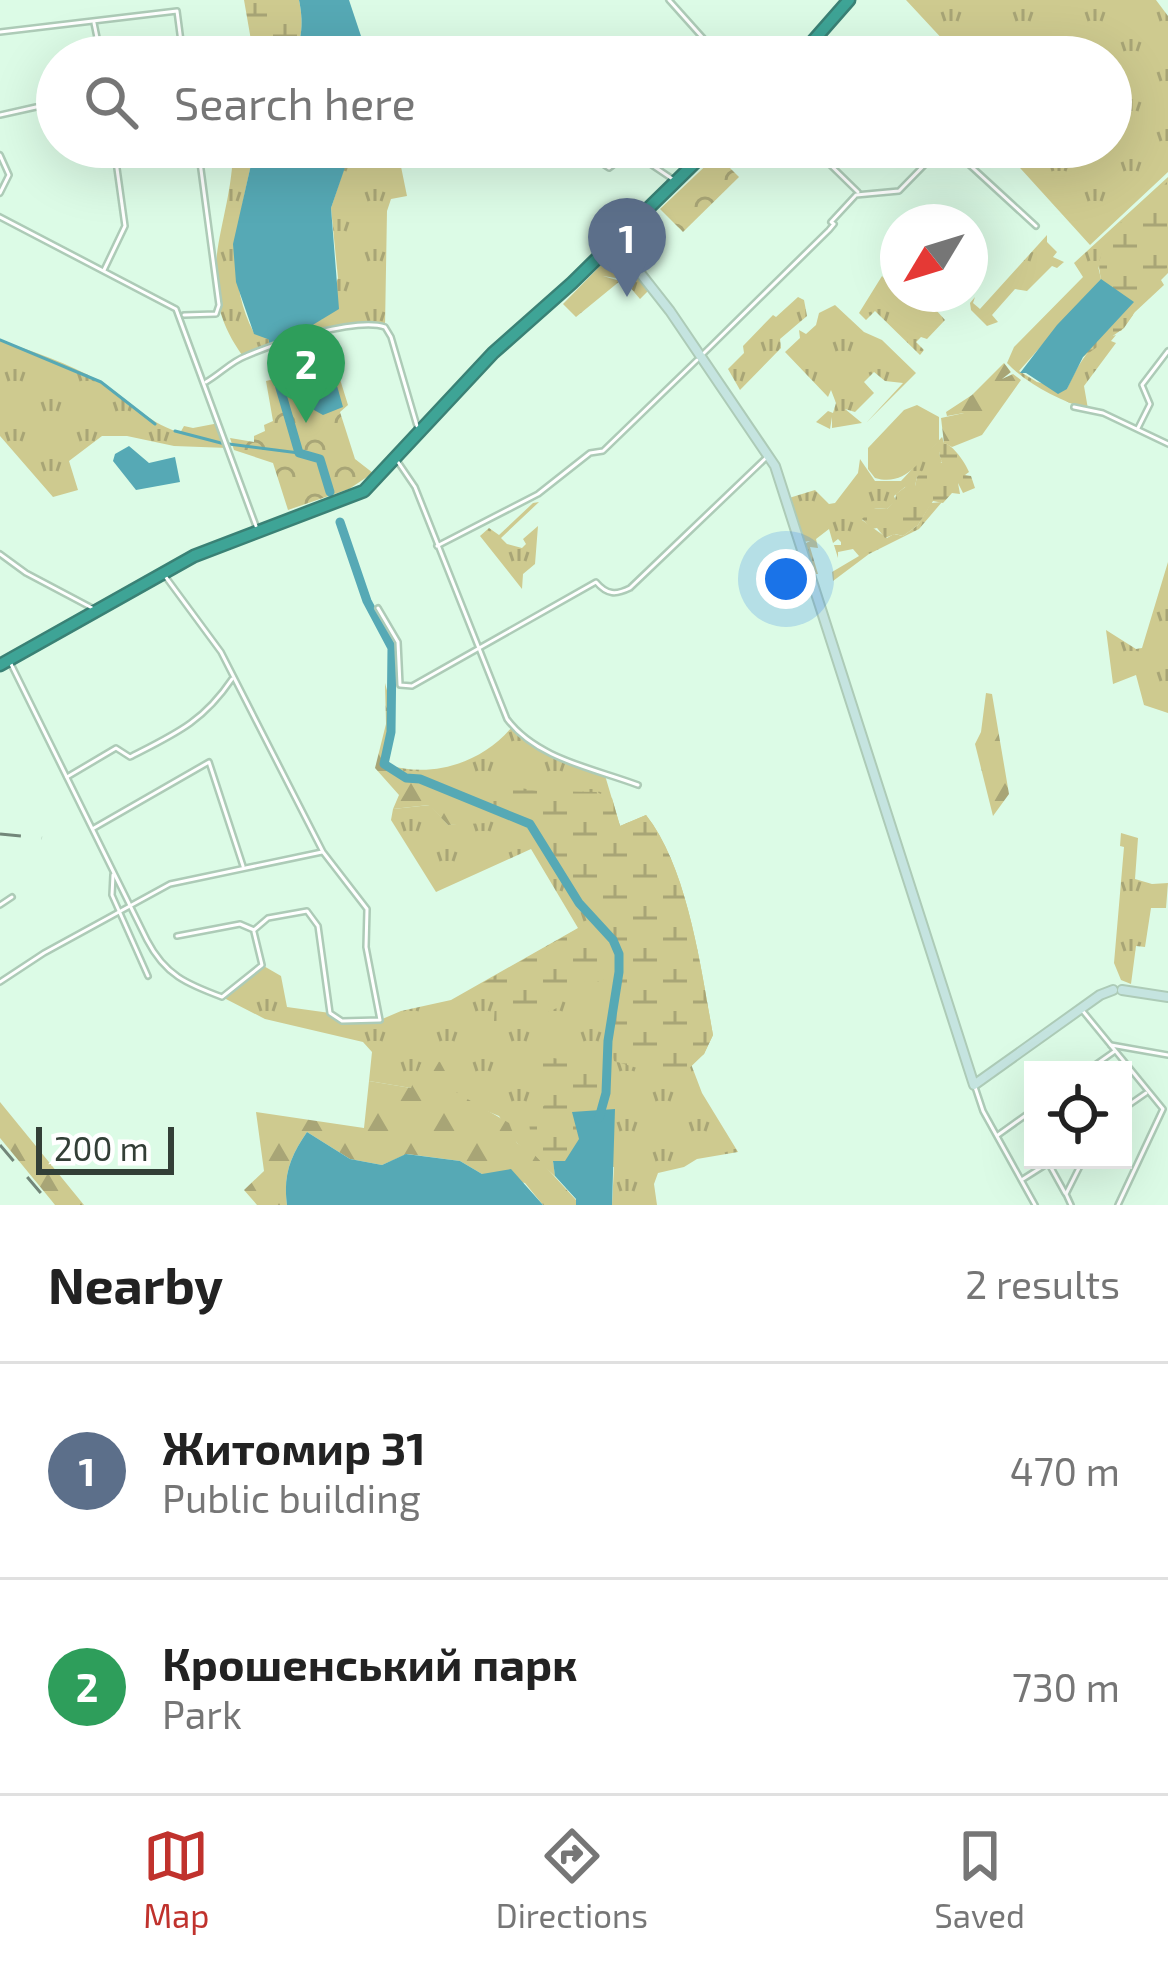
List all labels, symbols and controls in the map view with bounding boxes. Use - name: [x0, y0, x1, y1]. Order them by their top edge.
- search box: [36, 36, 1132, 168]
- icon: search: [78, 69, 144, 135]
- text: Search here: [174, 75, 416, 129]
- pin: 1: [588, 198, 666, 297]
- north arrow: [880, 204, 988, 312]
- pin: 2: [267, 324, 345, 423]
- your location: [756, 549, 816, 609]
- map controls: [1024, 1061, 1132, 1169]
- button: locate: [1024, 1061, 1132, 1169]
- scale bar: [36, 1121, 174, 1174]
- text: 200 m: [54, 1128, 149, 1168]
- text: Nearby: [48, 1253, 223, 1314]
- text: 2 results: [965, 1260, 1120, 1307]
- text: Житомир 31: [162, 1420, 426, 1474]
- text: 1: [79, 1447, 95, 1494]
- text: 470 m: [1010, 1447, 1120, 1494]
- text: Public building: [162, 1474, 421, 1521]
- text: Крошенський парк: [162, 1636, 578, 1690]
- text: 2: [76, 1663, 98, 1710]
- text: 730 m: [1012, 1663, 1120, 1710]
- text: Park: [162, 1690, 242, 1737]
- tab: Map: [143, 1823, 209, 1935]
- tab: Directions: [496, 1823, 648, 1935]
- tab: Saved: [934, 1823, 1025, 1935]

